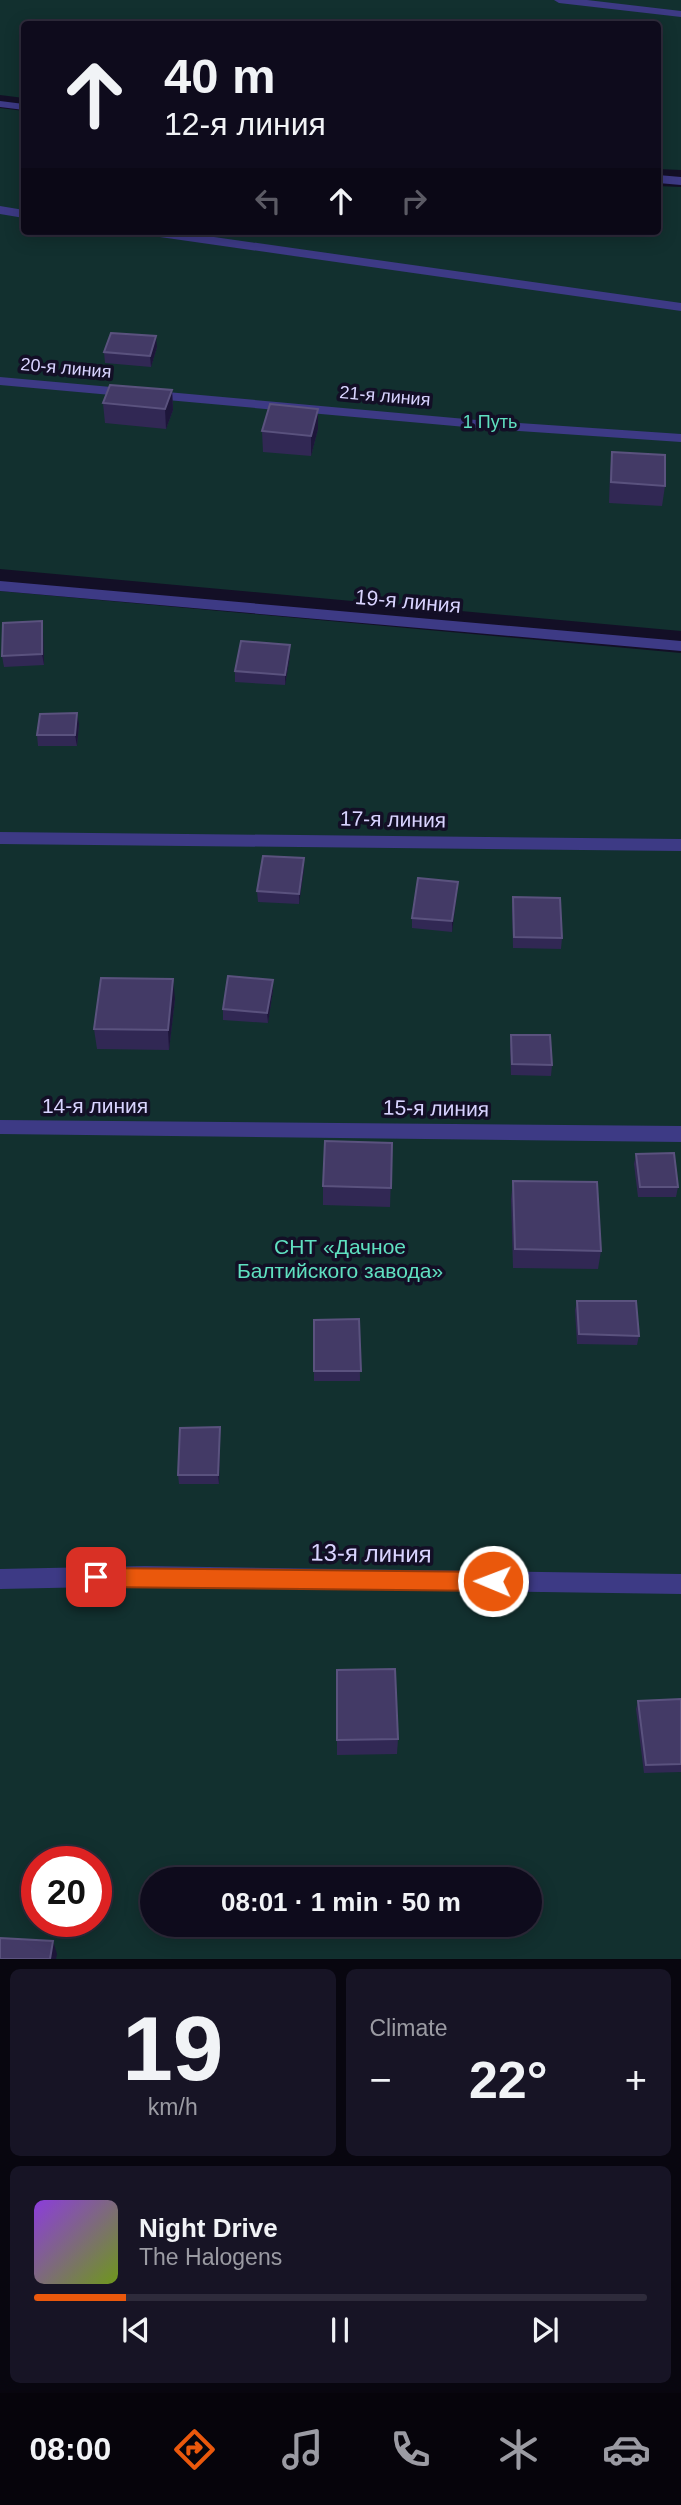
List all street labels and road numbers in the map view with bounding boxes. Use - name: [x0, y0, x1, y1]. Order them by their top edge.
- street label: 20-я линия: [20, 354, 112, 382]
- street label: 21-я линия: [339, 382, 431, 410]
- street label: 19-я линия: [354, 585, 462, 617]
- street label: 17-я линия: [340, 807, 446, 831]
- street label: 14-я линия: [42, 1094, 148, 1117]
- street label: 15-я линия: [383, 1096, 489, 1120]
- street label: 13-я линия: [310, 1538, 432, 1568]

